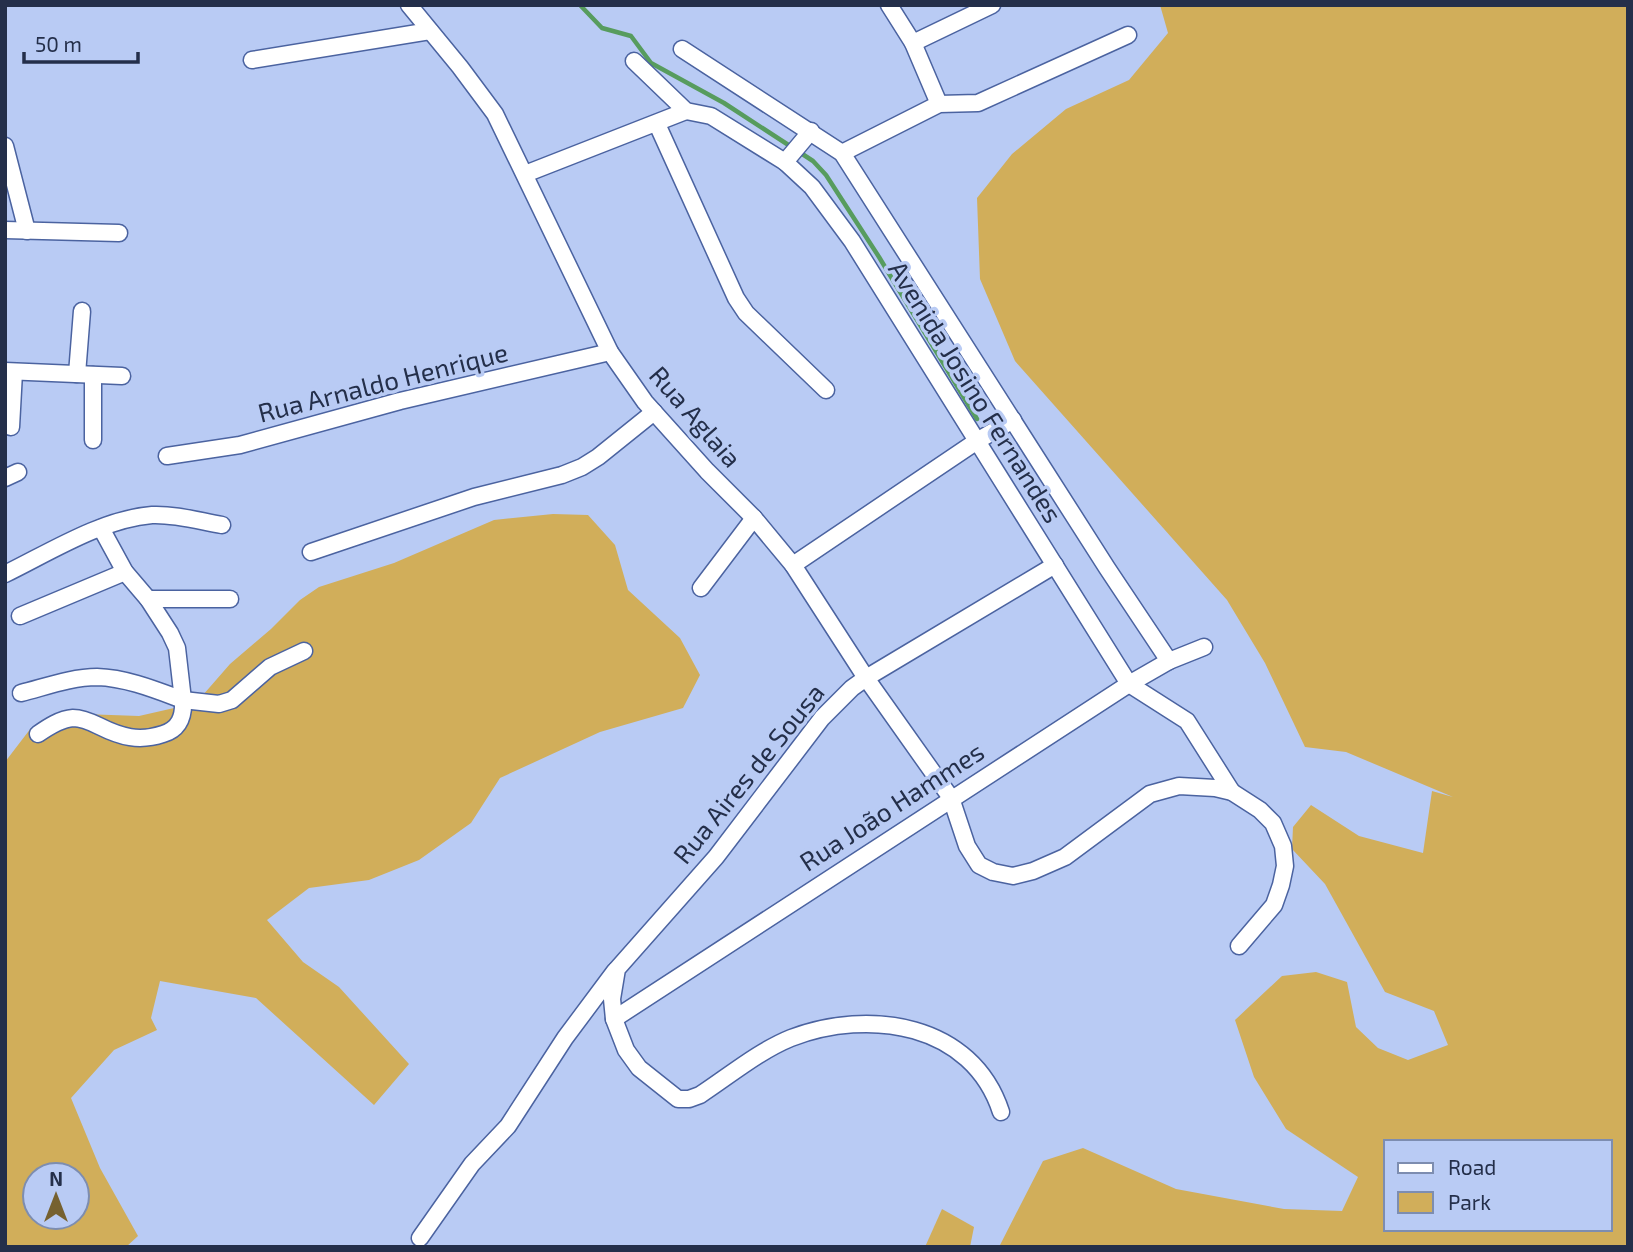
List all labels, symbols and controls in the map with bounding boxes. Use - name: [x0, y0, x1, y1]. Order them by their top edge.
- scale bar: [24, 21, 138, 65]
- text: 50 m: [35, 31, 82, 56]
- street label: Avenida Josino Fernandes: [883, 255, 1070, 528]
- street label: Rua Arnaldo Henrique: [254, 335, 511, 428]
- street label: Rua Aglaia: [644, 359, 748, 473]
- street label: Rua Aires de Sousa: [666, 677, 830, 869]
- street label: Rua João Hammes: [793, 735, 989, 877]
- legend: [1384, 1140, 1612, 1231]
- text: Road: [1448, 1154, 1496, 1179]
- north arrow: [21, 1161, 91, 1231]
- text: N: [49, 1167, 63, 1190]
- text: Park: [1448, 1189, 1491, 1214]

